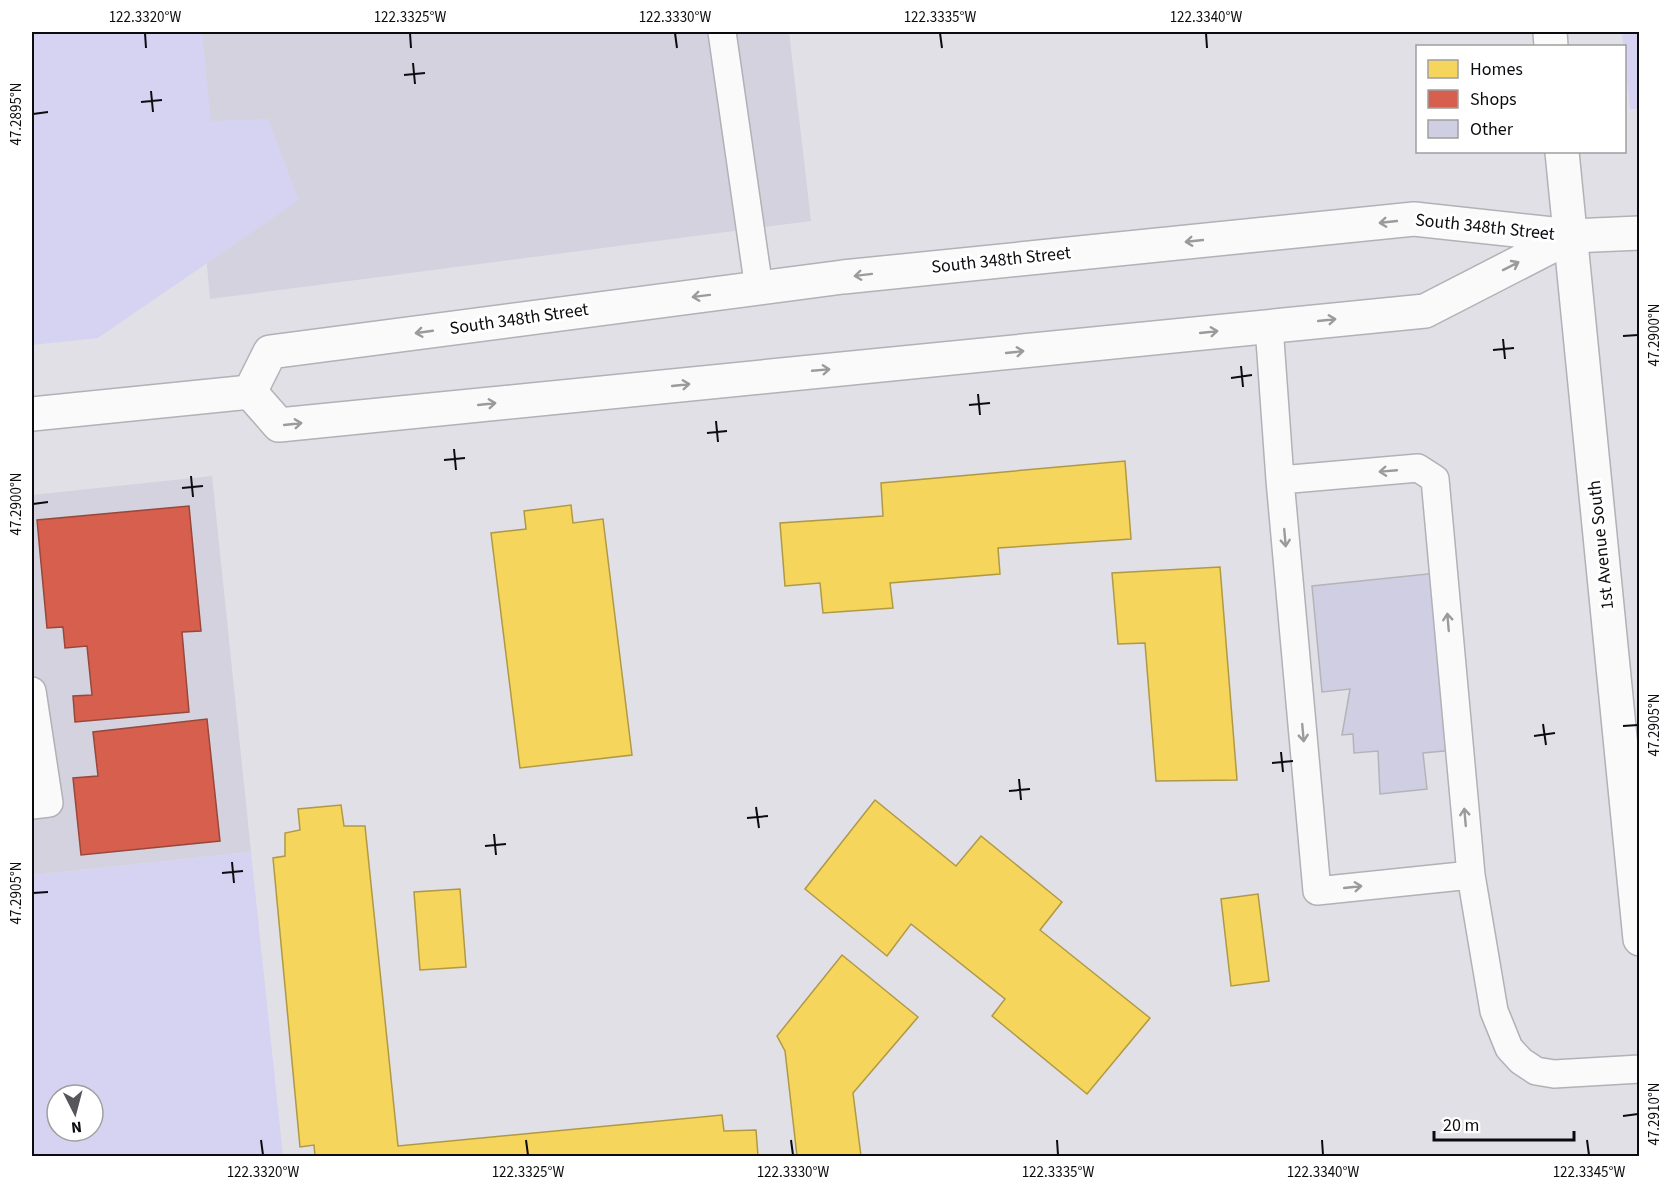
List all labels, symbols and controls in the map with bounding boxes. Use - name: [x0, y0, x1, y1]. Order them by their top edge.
- text: 122.3320°W: [109, 7, 182, 28]
- text: 122.3325°W: [374, 7, 447, 28]
- text: 122.3330°W: [639, 7, 712, 28]
- text: 122.3335°W: [904, 7, 977, 28]
- text: 122.3340°W: [1170, 7, 1243, 28]
- legend: [1416, 45, 1626, 153]
- text: Homes: [1470, 57, 1523, 82]
- text: 47.2895°N: [6, 82, 27, 146]
- text: Shops: [1470, 87, 1517, 112]
- text: Other: [1470, 117, 1514, 142]
- street label: South 348th Street: [1414, 207, 1556, 247]
- one-way arrow: [1378, 216, 1398, 227]
- one-way arrow: [1184, 236, 1204, 247]
- street label: South 348th Street: [930, 240, 1072, 280]
- one-way arrow: [1502, 260, 1520, 272]
- one-way arrow: [854, 270, 874, 281]
- one-way arrow: [691, 291, 711, 302]
- street label: South 348th Street: [448, 297, 590, 341]
- text: 47.2900°N: [1644, 303, 1665, 367]
- one-way arrow: [1317, 314, 1337, 325]
- one-way arrow: [1198, 326, 1218, 337]
- one-way arrow: [415, 327, 434, 338]
- one-way arrow: [1005, 346, 1024, 357]
- one-way arrow: [810, 364, 830, 375]
- one-way arrow: [671, 379, 691, 390]
- one-way arrow: [477, 398, 497, 409]
- one-way arrow: [283, 418, 303, 429]
- one-way arrow: [1378, 466, 1398, 477]
- text: 47.2900°N: [6, 472, 27, 536]
- street label: 1st Avenue South: [1582, 479, 1620, 611]
- one-way arrow: [1280, 528, 1291, 548]
- one-way arrow: [1442, 613, 1453, 633]
- text: 47.2905°N: [1644, 693, 1665, 757]
- one-way arrow: [1298, 722, 1309, 742]
- one-way arrow: [1459, 807, 1470, 827]
- text: 47.2905°N: [6, 861, 27, 925]
- one-way arrow: [1343, 881, 1363, 892]
- text: 47.2910°N: [1644, 1082, 1665, 1146]
- north arrow: [45, 1083, 105, 1143]
- scale bar: [1434, 1104, 1574, 1142]
- text: 20 m: [1443, 1113, 1479, 1138]
- text: N: [70, 1115, 83, 1138]
- text: 122.3320°W: [227, 1162, 300, 1183]
- text: 122.3325°W: [492, 1162, 565, 1183]
- text: 122.3330°W: [757, 1162, 830, 1183]
- text: 122.3335°W: [1022, 1162, 1095, 1183]
- text: 122.3340°W: [1287, 1162, 1360, 1183]
- text: 122.3345°W: [1553, 1162, 1626, 1183]

